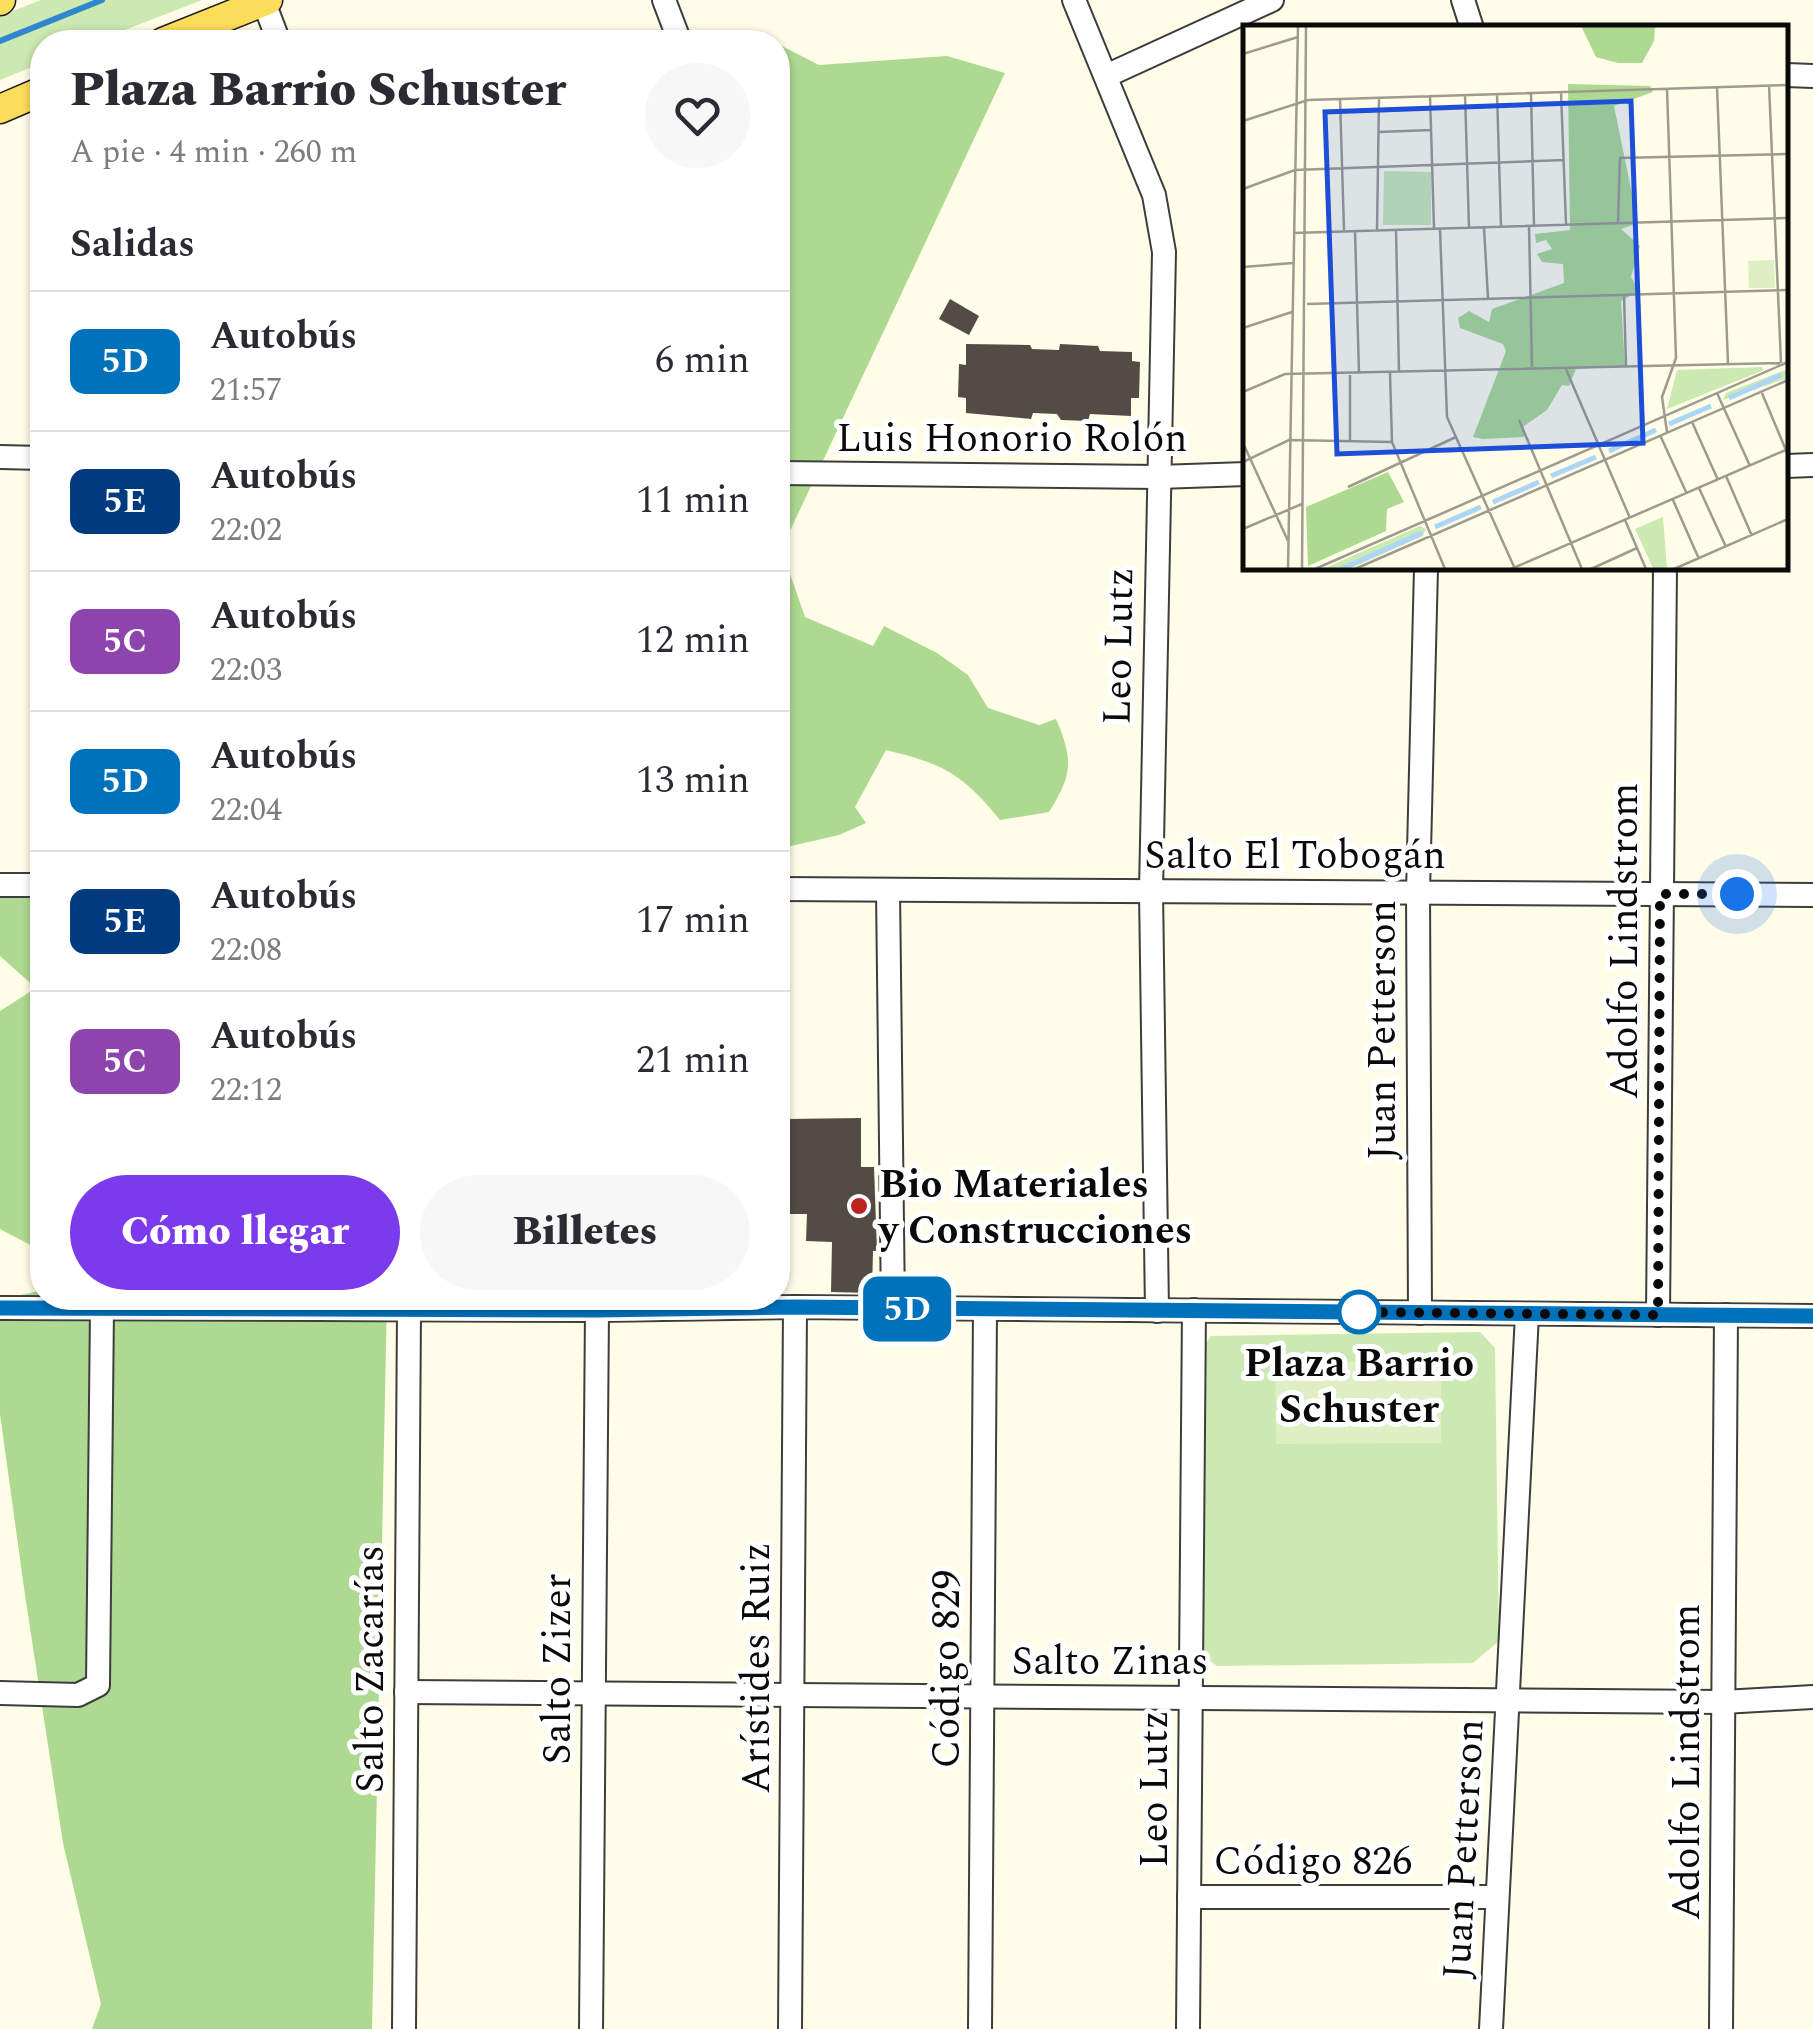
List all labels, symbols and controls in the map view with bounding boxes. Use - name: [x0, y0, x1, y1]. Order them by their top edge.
- inset map: [1243, 25, 1788, 570]
- text: Plaza Barrio Schuster: [70, 54, 566, 127]
- button: heart: [645, 63, 750, 168]
- text: A pie · 4 min · 260 m: [70, 128, 357, 177]
- text: Salidas: [70, 216, 195, 274]
- text: Autobús: [210, 308, 357, 366]
- text: 6 min: [655, 332, 750, 390]
- text: 5D: [101, 335, 149, 388]
- text: 21:57: [210, 366, 282, 415]
- street label: Luis Honorio Rolón: [836, 409, 1188, 470]
- text: Autobús: [210, 448, 357, 506]
- text: 11 min: [636, 472, 750, 530]
- text: 5E: [103, 475, 147, 528]
- text: 22:02: [210, 506, 282, 555]
- street label: Leo Lutz: [1088, 567, 1151, 725]
- text: Autobús: [210, 588, 357, 646]
- text: 12 min: [636, 612, 750, 670]
- text: 5C: [103, 615, 147, 668]
- text: 22:03: [210, 646, 282, 695]
- text: Autobús: [210, 728, 357, 786]
- text: 13 min: [636, 752, 750, 810]
- text: 5D: [101, 755, 149, 808]
- street label: Adolfo Lindstrom: [1595, 783, 1656, 1099]
- text: 22:04: [210, 786, 282, 835]
- street label: Salto El Tobogán: [1144, 826, 1446, 887]
- text: Autobús: [210, 868, 357, 926]
- your location: [1712, 869, 1762, 919]
- text: 17 min: [636, 892, 750, 950]
- text: 5E: [103, 895, 147, 948]
- street label: Juan Petterson: [1353, 900, 1414, 1160]
- text: 22:08: [210, 926, 282, 975]
- text: Autobús: [210, 1008, 357, 1066]
- text: 21 min: [636, 1032, 750, 1090]
- text: 5C: [103, 1035, 147, 1088]
- text: 22:12: [210, 1066, 282, 1115]
- place label: Bio Materiales y Construcciones: [877, 1155, 1192, 1262]
- button: Cómo llegar: [70, 1175, 400, 1290]
- button: Billetes: [420, 1175, 750, 1290]
- marker: Bio Materiales y Construcciones: [848, 1195, 870, 1217]
- line badge: 5D: [862, 1276, 952, 1342]
- text: 5D: [883, 1283, 931, 1336]
- marker: Plaza Barrio Schuster: [1338, 1291, 1380, 1333]
- place label: Plaza Barrio Schuster: [1244, 1334, 1474, 1441]
- street label: Arístides Ruiz: [727, 1542, 788, 1794]
- street label: Salto Zacarías: [341, 1545, 402, 1793]
- street label: Código 829: [917, 1570, 978, 1768]
- street label: Salto Zizer: [528, 1573, 589, 1765]
- street label: Adolfo Lindstrom: [1657, 1604, 1718, 1920]
- street label: Salto Zinas: [1011, 1632, 1209, 1693]
- street label: Leo Lutz: [1125, 1710, 1186, 1868]
- street label: Juan Petterson: [1427, 1718, 1502, 1981]
- street label: Código 826: [1214, 1832, 1412, 1893]

